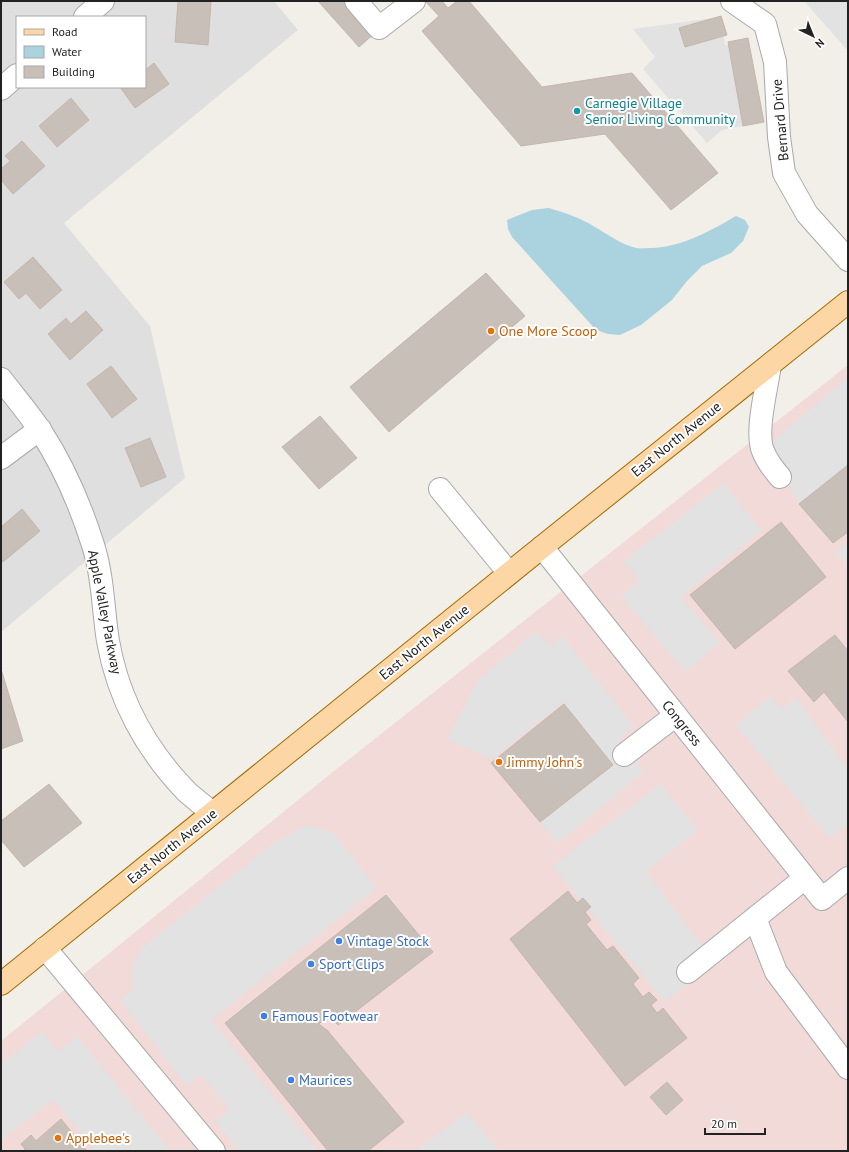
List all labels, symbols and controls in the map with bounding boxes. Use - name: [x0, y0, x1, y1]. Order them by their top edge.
- legend: [16, 16, 146, 88]
- north arrow: [793, 16, 833, 56]
- text: Road: [52, 24, 77, 39]
- text: N: [812, 36, 827, 51]
- text: Water: [52, 44, 82, 59]
- text: Building: [52, 64, 95, 79]
- street label: Bernard Drive: [767, 78, 793, 162]
- place label: Carnegie Village Senior Living Community: [585, 94, 736, 128]
- marker: Carnegie Village Senior Living Community: [572, 106, 582, 116]
- place label: One More Scoop: [499, 322, 597, 340]
- marker: One More Scoop: [486, 326, 496, 336]
- street label: East North Avenue: [627, 397, 725, 481]
- street label: Apple Valley Parkway: [84, 548, 126, 676]
- street label: East North Avenue: [375, 600, 473, 684]
- street label: Congress: [658, 696, 706, 750]
- place label: Jimmy John's: [506, 753, 582, 771]
- marker: Jimmy John's: [494, 757, 504, 767]
- street label: East North Avenue: [123, 804, 221, 888]
- place label: Vintage Stock: [346, 932, 429, 950]
- marker: Vintage Stock: [334, 936, 344, 946]
- place label: Sport Clips: [319, 955, 385, 973]
- marker: Sport Clips: [306, 959, 316, 969]
- place label: Famous Footwear: [272, 1007, 378, 1025]
- marker: Famous Footwear: [259, 1011, 269, 1021]
- place label: Maurices: [299, 1071, 352, 1089]
- marker: Maurices: [286, 1075, 296, 1085]
- scale bar: [705, 1110, 765, 1136]
- text: 20 m: [711, 1116, 737, 1131]
- place label: Applebee's: [66, 1129, 130, 1147]
- marker: Applebee's: [53, 1133, 63, 1143]

